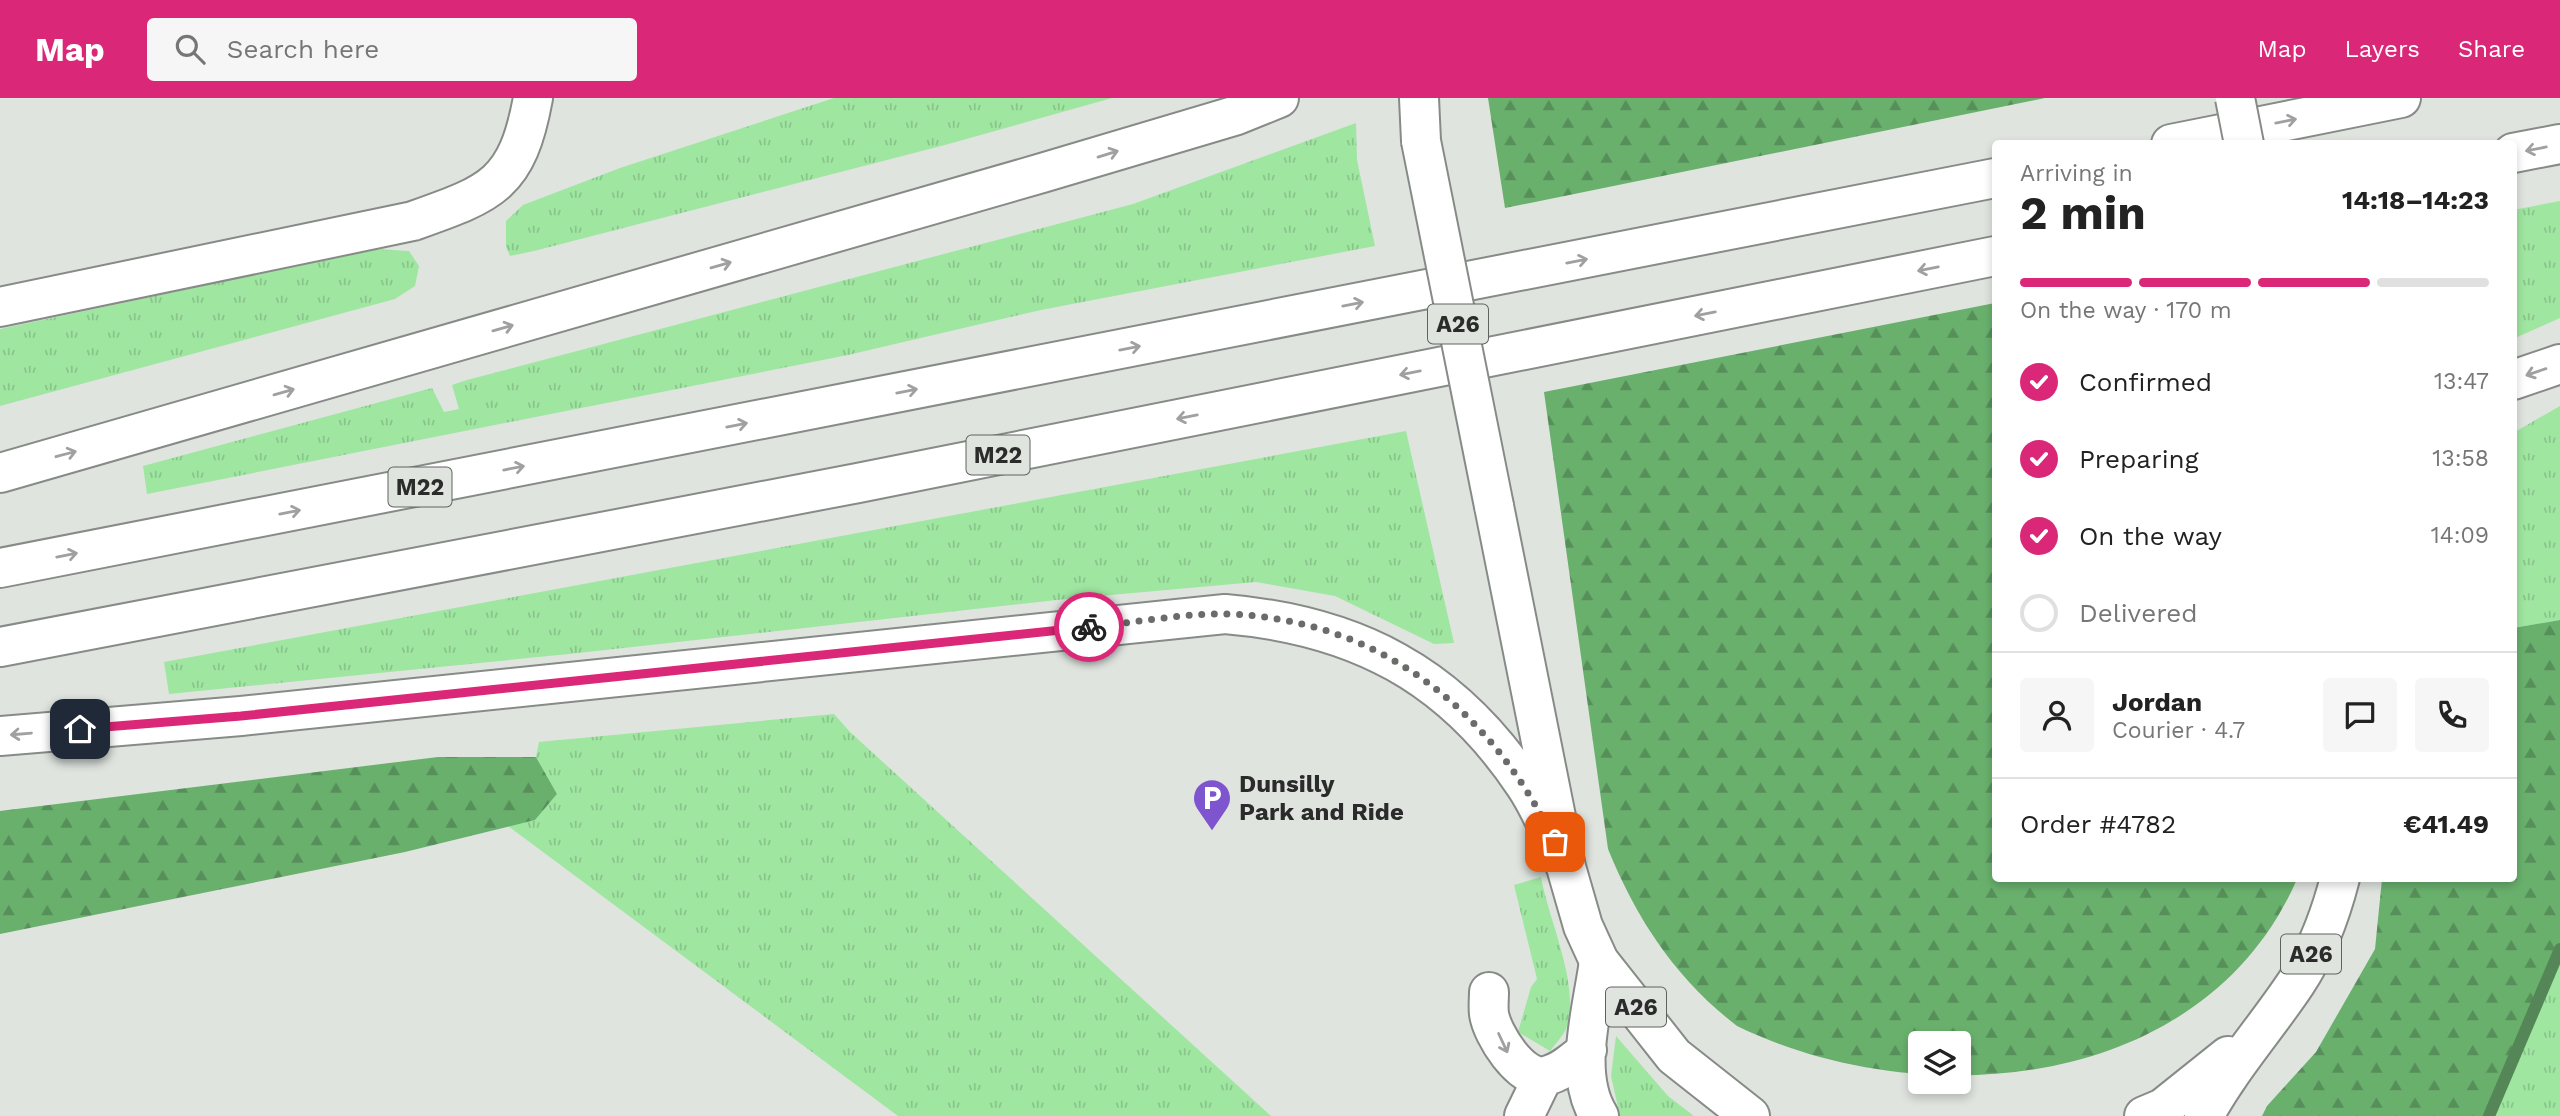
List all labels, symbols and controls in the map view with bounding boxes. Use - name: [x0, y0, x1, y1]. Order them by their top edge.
- search box: [147, 18, 637, 81]
- text: Map: [35, 30, 105, 69]
- icon: search: [171, 30, 209, 68]
- text: Search here: [227, 34, 379, 64]
- text: Map: [2258, 35, 2306, 63]
- text: Layers: [2344, 35, 2420, 63]
- text: Share: [2458, 35, 2525, 63]
- one-way arrow: [2274, 113, 2297, 127]
- one-way arrow: [2526, 142, 2548, 156]
- one-way arrow: [1096, 146, 1118, 159]
- text: Arriving in: [2020, 160, 2133, 187]
- text: 14:18–14:23: [2342, 185, 2489, 215]
- text: 2 min: [2020, 186, 2146, 240]
- one-way arrow: [1565, 253, 1588, 267]
- one-way arrow: [710, 258, 732, 271]
- one-way arrow: [1917, 263, 1940, 276]
- one-way arrow: [1341, 297, 1364, 311]
- text: On the way · 170 m: [2020, 297, 2232, 324]
- road number: A26: [1428, 304, 1488, 344]
- one-way arrow: [1694, 307, 1717, 321]
- one-way arrow: [492, 321, 514, 334]
- one-way arrow: [1118, 341, 1141, 354]
- icon: check: [2020, 363, 2058, 401]
- one-way arrow: [1399, 366, 1422, 380]
- text: Confirmed: [2079, 367, 2212, 397]
- one-way arrow: [2526, 367, 2548, 379]
- text: 13:47: [2434, 368, 2489, 395]
- one-way arrow: [273, 384, 295, 397]
- one-way arrow: [895, 384, 918, 398]
- one-way arrow: [1176, 411, 1199, 424]
- one-way arrow: [725, 417, 748, 431]
- road number: M22: [967, 436, 1030, 474]
- icon: check: [2020, 440, 2058, 478]
- text: Preparing: [2079, 444, 2199, 474]
- text: 13:58: [2432, 445, 2489, 472]
- one-way arrow: [55, 447, 77, 460]
- one-way arrow: [502, 461, 525, 475]
- road number: M22: [388, 468, 452, 506]
- one-way arrow: [278, 504, 301, 518]
- icon: check: [2020, 517, 2058, 555]
- text: On the way: [2079, 521, 2222, 551]
- text: 14:09: [2431, 522, 2489, 549]
- one-way arrow: [55, 548, 78, 562]
- courier: [1054, 592, 1124, 662]
- text: Delivered: [2079, 598, 2198, 628]
- icon: bike: [1070, 608, 1108, 646]
- button: person: [2020, 678, 2094, 752]
- button: chat: [2323, 678, 2397, 752]
- button: phone: [2415, 678, 2489, 752]
- text: Jordan: [2112, 687, 2202, 717]
- pin: [50, 699, 110, 759]
- icon: home: [61, 710, 99, 748]
- text: Courier · 4.7: [2112, 717, 2245, 744]
- one-way arrow: [10, 728, 33, 741]
- place label: Dunsilly Park and Ride: [1239, 770, 1404, 826]
- parking icon: Dunsilly Park and Ride: [1191, 777, 1233, 832]
- text: Order #4782: [2020, 809, 2176, 839]
- text: €41.49: [2403, 809, 2489, 839]
- pin: [1525, 812, 1585, 872]
- icon: bag: [1536, 823, 1574, 861]
- road number: A26: [2281, 934, 2341, 974]
- road number: A26: [1606, 988, 1666, 1026]
- map controls: [1908, 1031, 1971, 1094]
- button: layers: [1908, 1031, 1971, 1094]
- one-way arrow: [1497, 1032, 1510, 1054]

